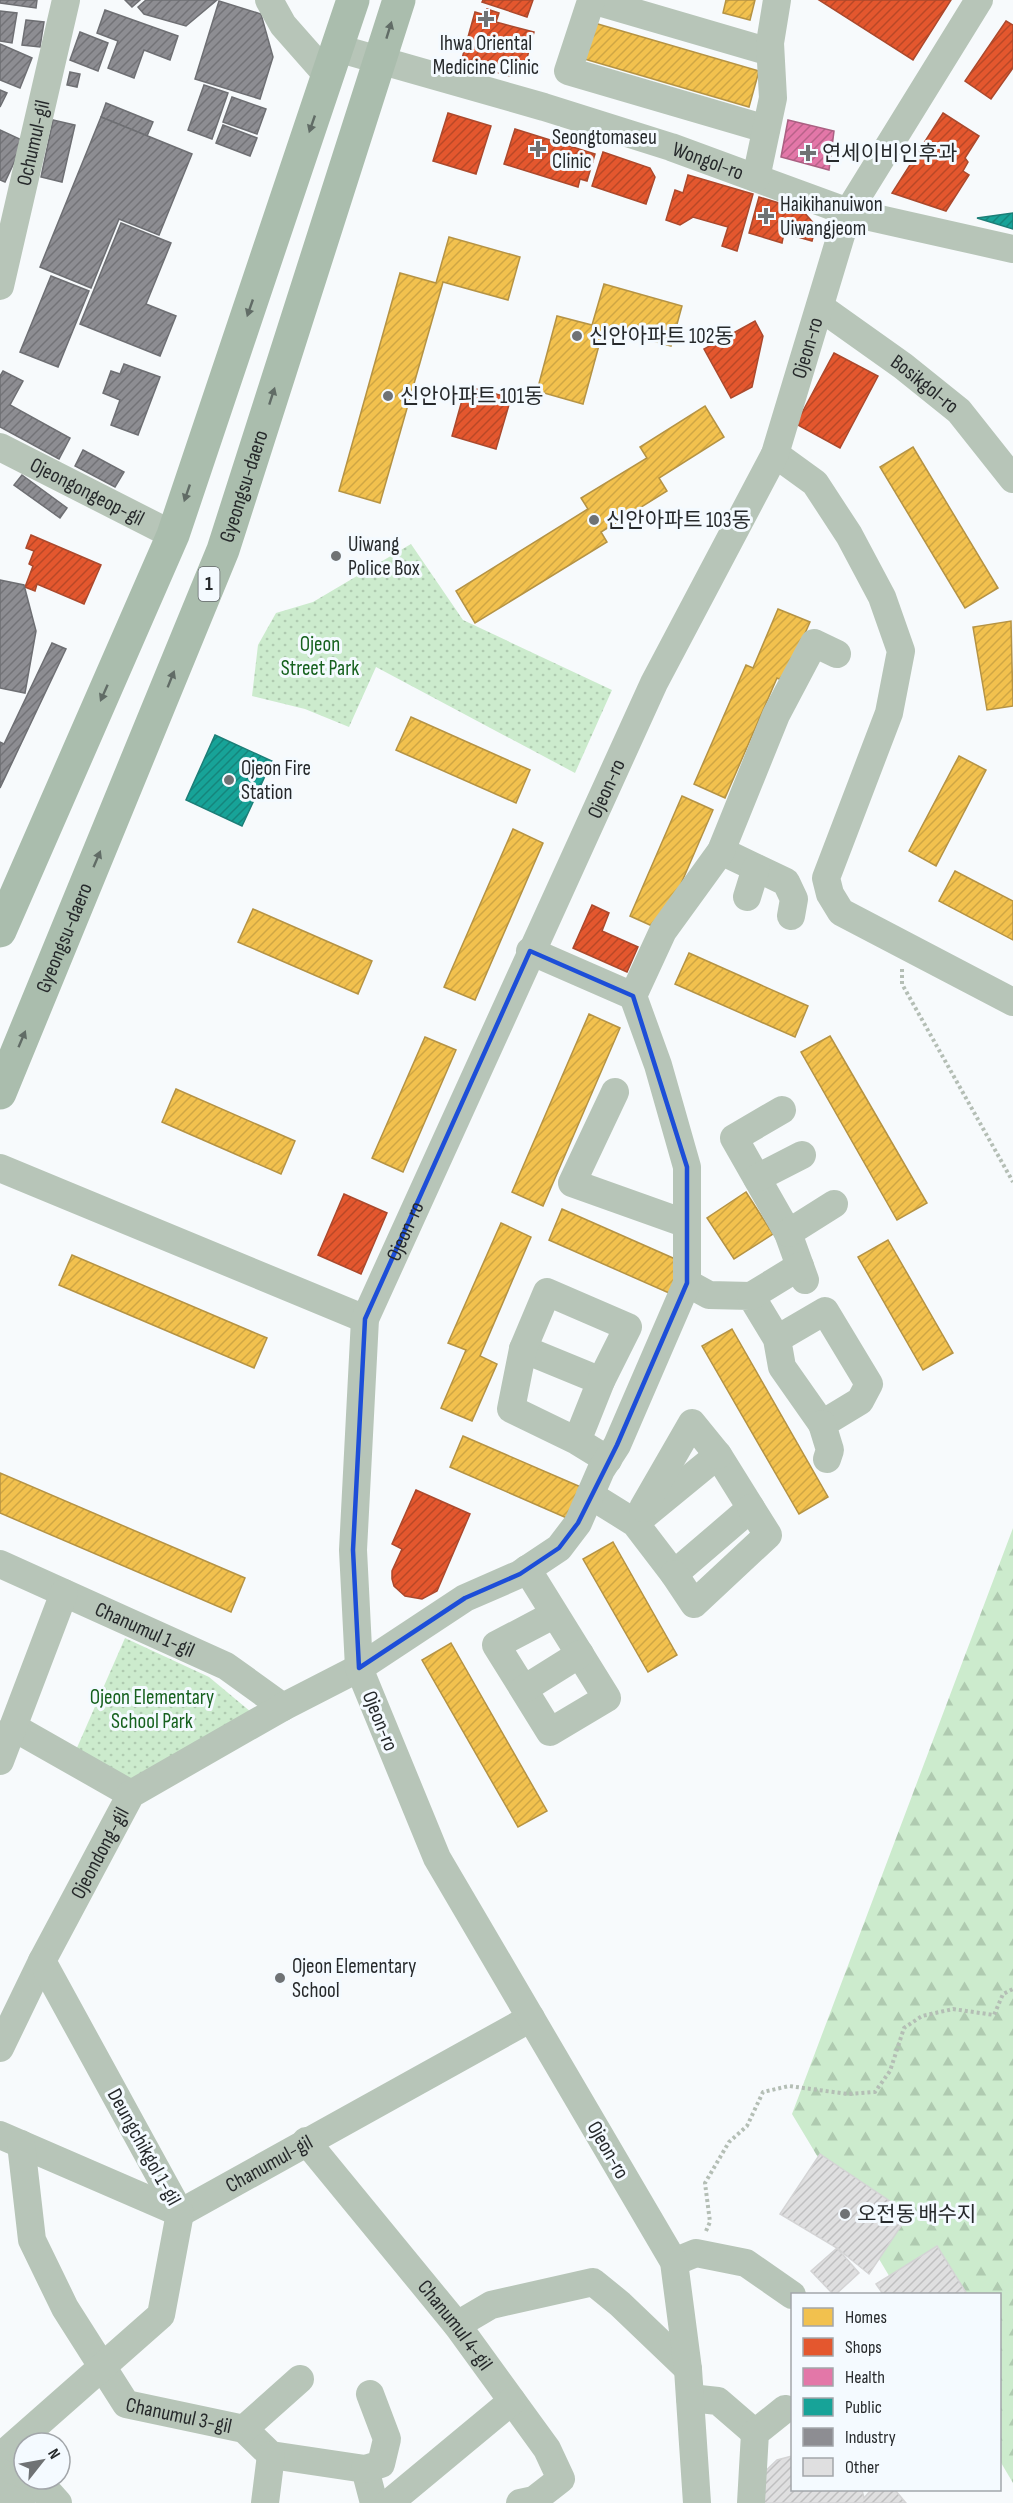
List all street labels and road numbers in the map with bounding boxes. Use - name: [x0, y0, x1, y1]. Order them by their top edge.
- street label: Ochumul-gil: [11, 98, 55, 188]
- street label: Wongol-ro: [669, 136, 747, 185]
- street label: Ojeon-ro: [786, 314, 828, 381]
- street label: Bosikgol-ro: [886, 349, 964, 418]
- street label: Gyeongsu-daero: [214, 427, 273, 545]
- street label: Ojeongongeop-gil: [26, 452, 149, 531]
- road number: 1: [198, 567, 220, 601]
- street label: Ojeon-ro: [582, 755, 630, 822]
- street label: Gyeongsu-daero: [30, 879, 98, 996]
- street label: Ojeon-ro: [381, 1197, 429, 1265]
- street label: Chanumul 1-gil: [91, 1596, 199, 1663]
- street label: Ojeon-ro: [357, 1687, 403, 1755]
- street label: Ojeondong-gil: [65, 1803, 134, 1903]
- street label: Deungchikgol 1-gil: [102, 2084, 186, 2210]
- street label: Ojeon-ro: [582, 2117, 634, 2183]
- street label: Chanumul-gil: [221, 2129, 317, 2198]
- street label: Chanumul 4-gil: [413, 2275, 498, 2375]
- street label: Chanumul 3-gil: [124, 2392, 234, 2439]

